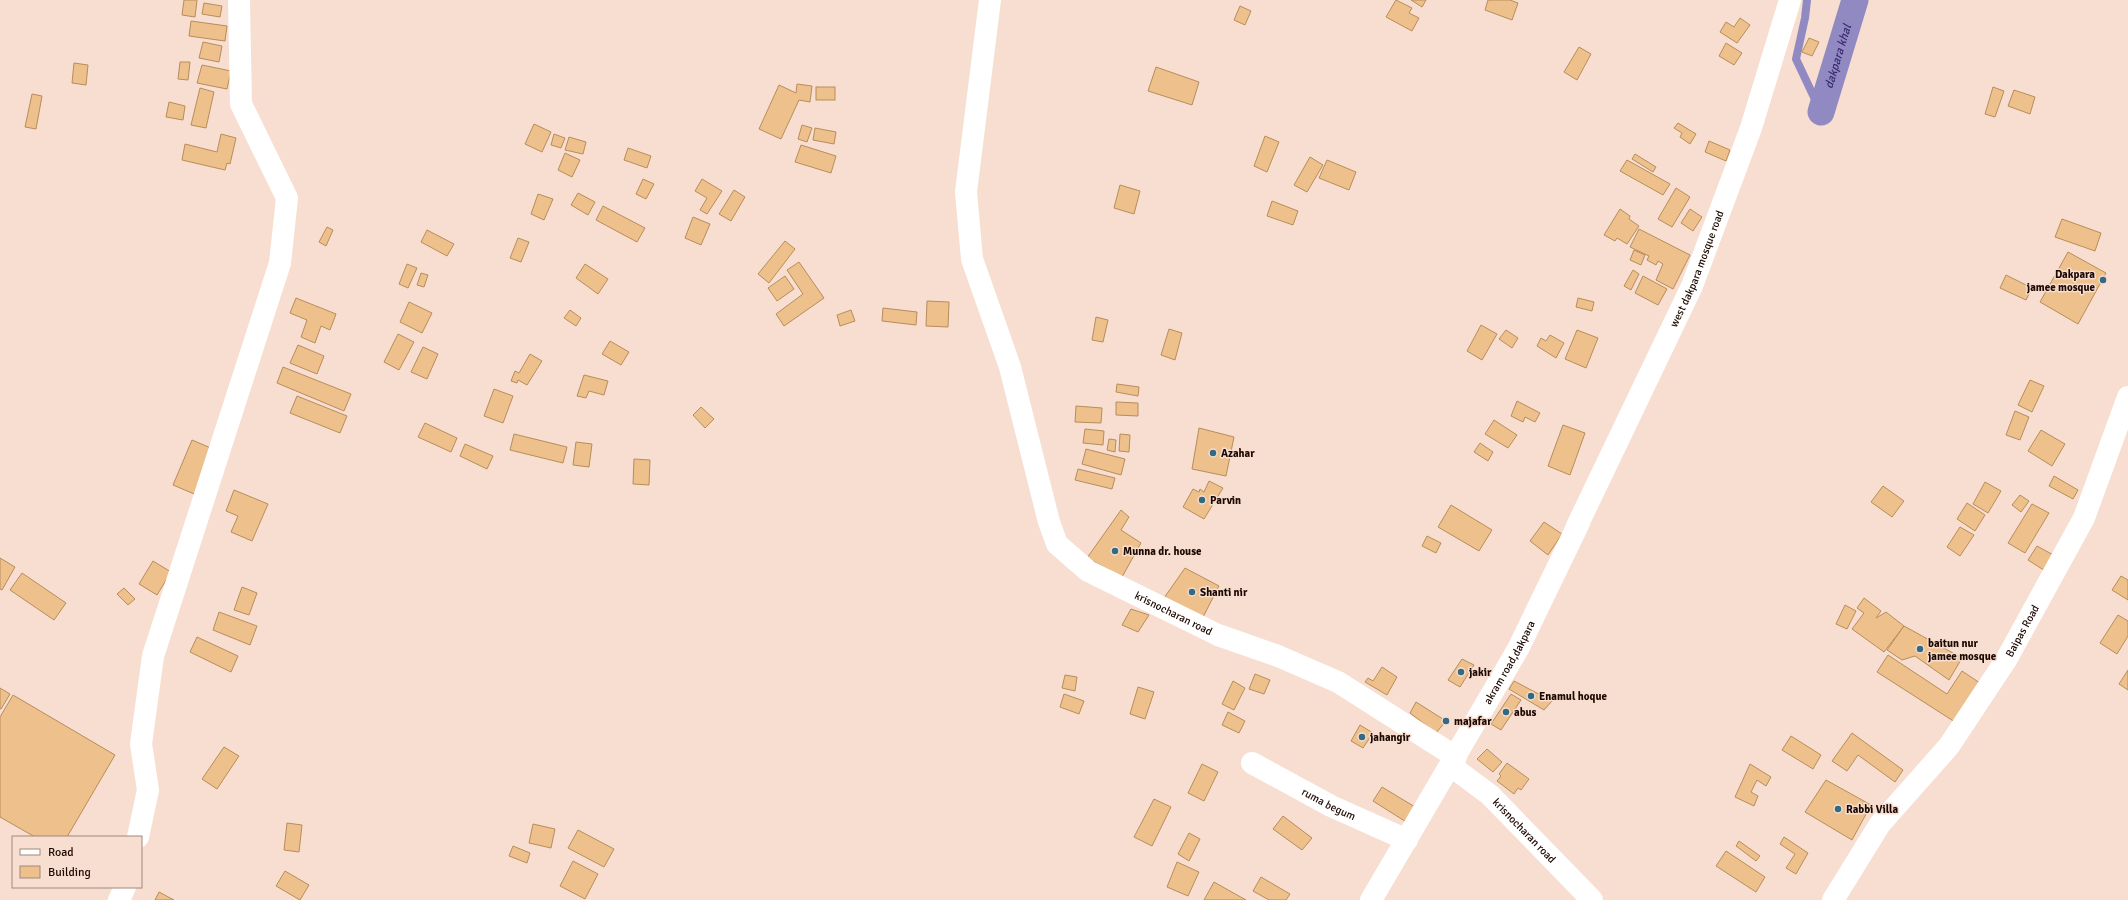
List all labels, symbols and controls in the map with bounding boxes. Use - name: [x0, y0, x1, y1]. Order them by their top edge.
- water label: dakpara khal: [1822, 21, 1856, 91]
- street label: west dakpara mosque road: [1667, 209, 1727, 329]
- place label: Dakpara jamee mosque: [2027, 268, 2096, 294]
- marker: Dakpara jamee mosque: [2098, 275, 2108, 285]
- place label: Azahar: [1221, 447, 1255, 460]
- marker: Azahar: [1208, 448, 1218, 458]
- place label: Parvin: [1210, 494, 1241, 507]
- marker: Parvin: [1197, 495, 1207, 505]
- place label: Munna dr. house: [1123, 545, 1202, 558]
- marker: Munna dr. house: [1110, 546, 1120, 556]
- place label: Shanti nir: [1200, 586, 1248, 599]
- marker: Shanti nir: [1187, 587, 1197, 597]
- street label: krisnocharan road: [1132, 589, 1215, 638]
- street label: Baipas Road: [2003, 603, 2042, 659]
- street label: akram road,dakpara: [1481, 618, 1538, 707]
- place label: baitun nur jamee mosque: [1928, 637, 1997, 663]
- marker: baitun nur jamee mosque: [1915, 644, 1925, 654]
- place label: jakir: [1469, 666, 1492, 679]
- marker: jakir: [1456, 667, 1466, 677]
- place label: Enamul hoque: [1539, 690, 1607, 703]
- marker: Enamul hoque: [1526, 691, 1536, 701]
- place label: abus: [1514, 706, 1537, 719]
- marker: abus: [1501, 707, 1511, 717]
- place label: majafar: [1454, 715, 1492, 728]
- marker: majafar: [1441, 716, 1451, 726]
- place label: jahangir: [1370, 731, 1411, 744]
- marker: jahangir: [1357, 732, 1367, 742]
- street label: ruma begum: [1299, 785, 1358, 823]
- street label: krisnocharan road: [1490, 796, 1558, 866]
- place label: Rabbi Villa: [1846, 803, 1899, 816]
- marker: Rabbi Villa: [1833, 804, 1843, 814]
- legend: [12, 836, 142, 888]
- text: Road: [48, 845, 74, 860]
- text: Building: [48, 865, 91, 880]

